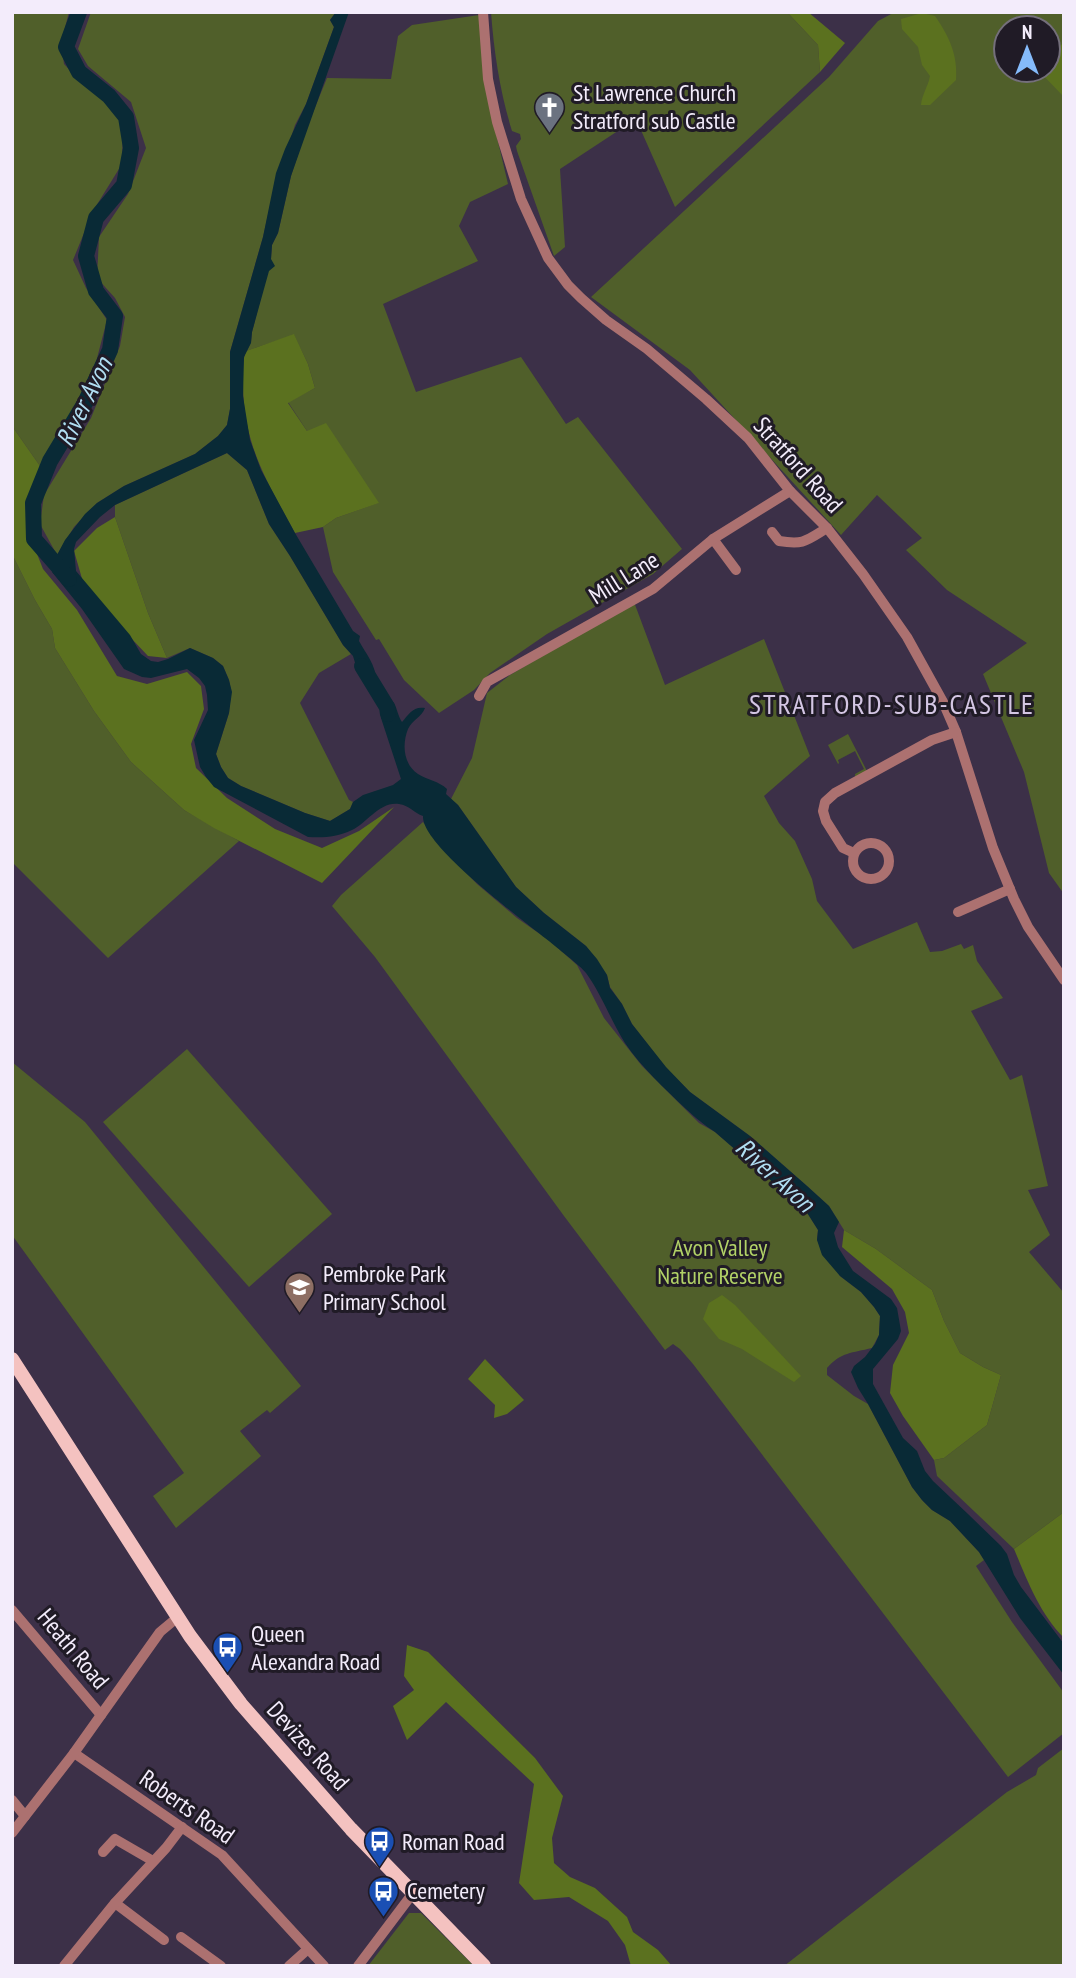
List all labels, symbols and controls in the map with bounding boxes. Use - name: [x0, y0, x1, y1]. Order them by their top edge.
- north arrow: [992, 14, 1062, 84]
- text: N: [1022, 20, 1032, 44]
- place label: St Lawrence Church Stratford sub Castle: [573, 77, 736, 136]
- church icon: St Lawrence Church Stratford sub Castle: [533, 90, 567, 134]
- water label: River Avon: [48, 350, 120, 452]
- street label: Stratford Road: [747, 410, 850, 519]
- street label: Mill Lane: [583, 544, 664, 611]
- district label: STRATFORD-SUB-CASTLE: [749, 685, 1035, 722]
- water label: River Avon: [729, 1131, 823, 1220]
- park label: Avon Valley Nature Reserve: [657, 1232, 783, 1291]
- place label: Pembroke Park Primary School: [323, 1258, 446, 1317]
- school or university icon: Pembroke Park Primary School: [283, 1271, 317, 1315]
- street label: Heath Road: [31, 1602, 116, 1695]
- place label: Queen Alexandra Road: [251, 1618, 380, 1677]
- bus stop icon: Queen Alexandra Road: [211, 1631, 245, 1675]
- street label: Devizes Road: [260, 1695, 356, 1797]
- street label: Roberts Road: [134, 1763, 241, 1851]
- bus stop icon: Roman Road: [362, 1825, 396, 1869]
- place label: Roman Road: [402, 1826, 505, 1857]
- bus stop icon: Cemetery: [367, 1874, 401, 1918]
- place label: Cemetery: [407, 1875, 485, 1906]

